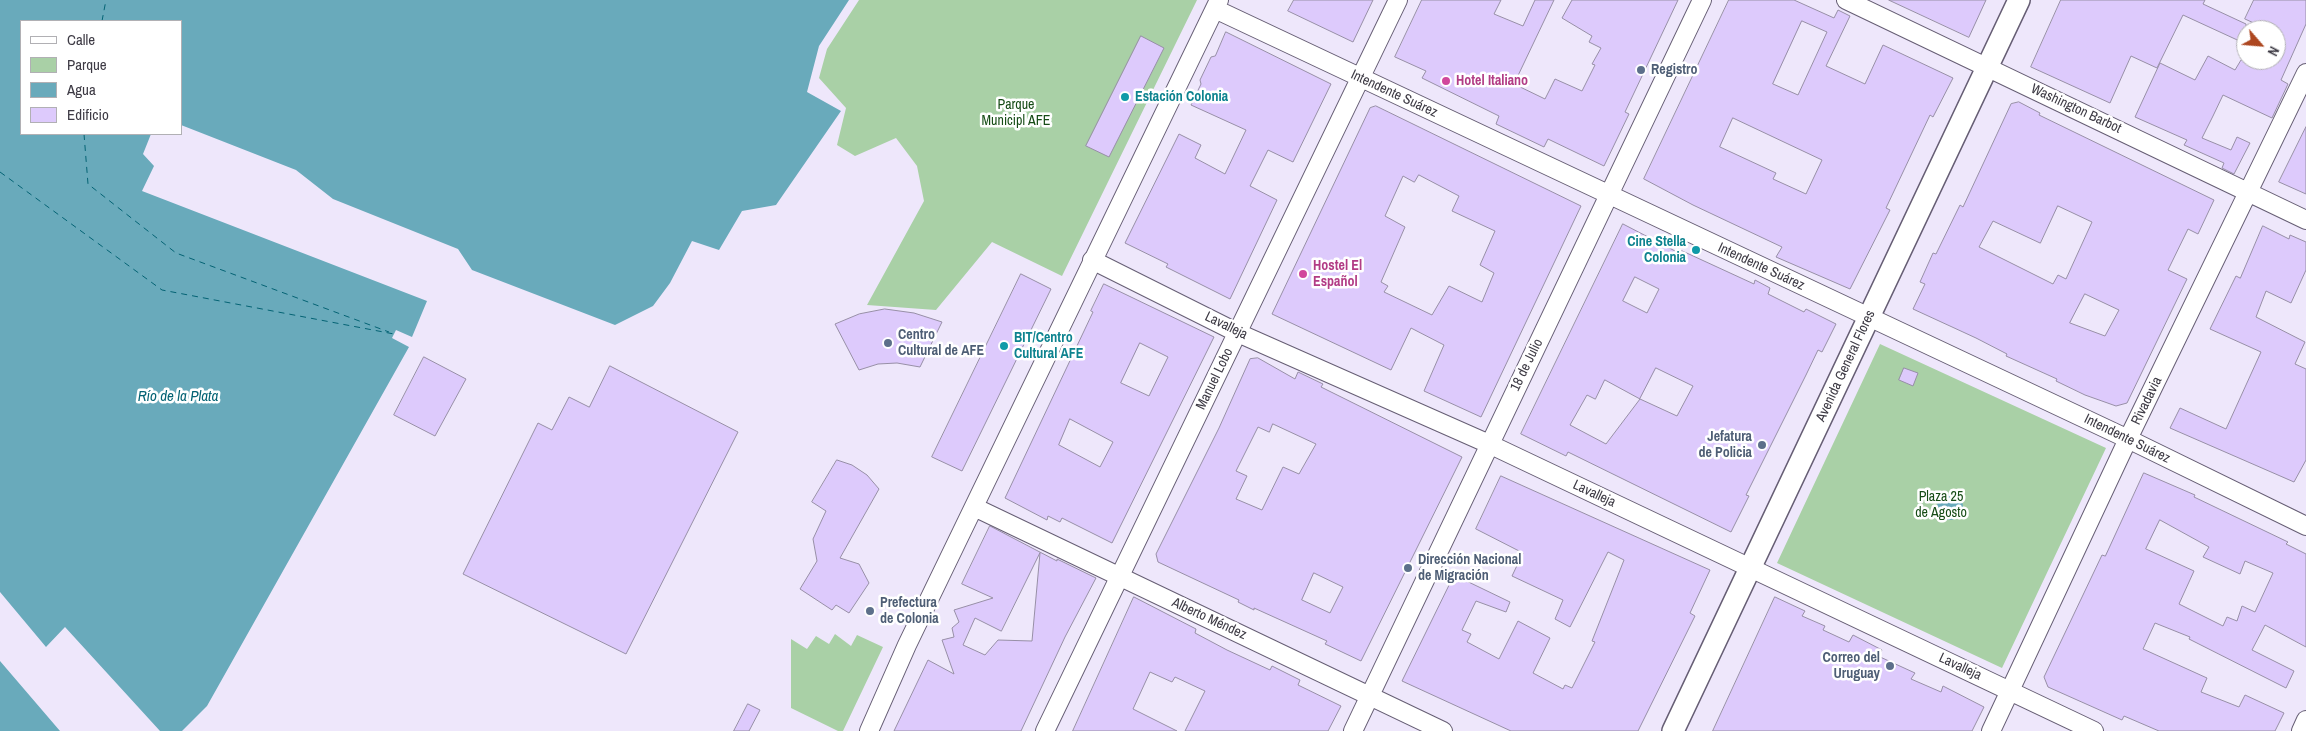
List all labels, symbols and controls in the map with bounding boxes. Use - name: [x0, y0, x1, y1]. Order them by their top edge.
- legend: [20, 20, 182, 135]
- north arrow: [2236, 20, 2286, 70]
- text: Calle: [67, 29, 95, 50]
- text: N: [2264, 44, 2283, 59]
- text: Parque: [67, 54, 107, 75]
- place label: Registro: [1651, 62, 1698, 78]
- marker: Registro: [1635, 64, 1647, 76]
- street label: Intendente Suárez: [1348, 67, 1440, 121]
- place label: Hotel Italiano: [1456, 73, 1528, 89]
- marker: Hotel Italiano: [1440, 75, 1452, 87]
- text: Agua: [67, 79, 96, 100]
- street label: Washington Barbot: [2028, 81, 2124, 137]
- place label: Estación Colonia: [1135, 89, 1228, 105]
- marker: Estación Colonia: [1119, 91, 1131, 103]
- park label: Parque Municipl AFE: [982, 97, 1050, 130]
- text: Edificio: [67, 104, 109, 125]
- place label: Cine Stella Colonia: [1627, 234, 1686, 266]
- street label: Intendente Suárez: [1715, 240, 1807, 294]
- marker: Cine Stella Colonia: [1690, 244, 1702, 256]
- place label: Hostel El Español: [1313, 258, 1362, 290]
- marker: Hostel El Español: [1297, 268, 1309, 280]
- street label: Avenida General Flores: [1813, 308, 1879, 424]
- street label: Lavalleja: [1202, 309, 1250, 343]
- place label: Centro Cultural de AFE: [898, 327, 984, 360]
- place label: BIT/Centro Cultural AFE: [1014, 330, 1084, 362]
- street label: 18 de Julio: [1507, 336, 1547, 394]
- marker: Centro Cultural de AFE: [882, 337, 894, 349]
- marker: BIT/Centro Cultural AFE: [998, 340, 1010, 352]
- street label: Manuel Lobo: [1193, 345, 1237, 413]
- street label: Rivadavia: [2128, 374, 2166, 428]
- water label: Río de la Plata: [138, 388, 218, 406]
- street label: Intendente Suárez: [2081, 411, 2173, 467]
- place label: Jefatura de Policia: [1698, 429, 1752, 462]
- marker: Jefatura de Policia: [1756, 439, 1768, 451]
- street label: Lavalleja: [1570, 477, 1618, 511]
- park label: Plaza 25 de Agosto: [1915, 489, 1967, 522]
- place label: Dirección Nacional de Migración: [1418, 552, 1521, 584]
- marker: Dirección Nacional de Migración: [1402, 562, 1414, 574]
- street label: Alberto Méndez: [1169, 594, 1249, 644]
- place label: Prefectura de Colonia: [880, 595, 939, 628]
- marker: Prefectura de Colonia: [864, 605, 876, 617]
- place label: Correo del Uruguay: [1823, 650, 1880, 682]
- street label: Lavalleja: [1936, 650, 1984, 684]
- marker: Correo del Uruguay: [1884, 660, 1896, 672]

